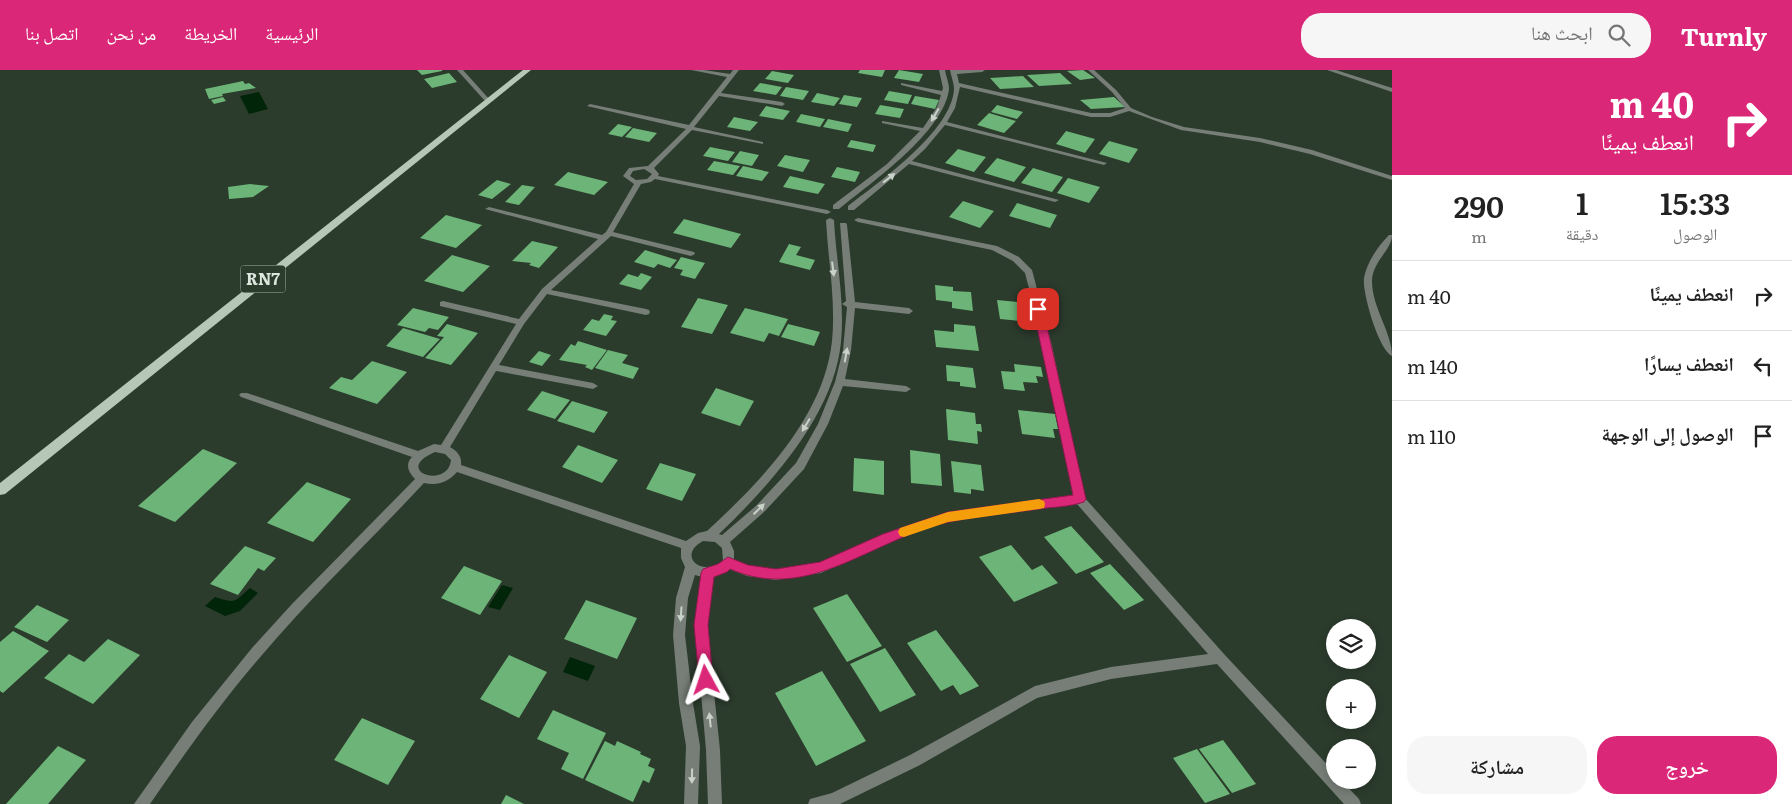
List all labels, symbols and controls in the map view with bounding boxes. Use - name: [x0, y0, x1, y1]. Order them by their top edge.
- search box: [1301, 13, 1651, 58]
- text: ابحث هنا: [1531, 18, 1593, 46]
- text: Turnly: [1681, 18, 1767, 53]
- text: اتصل بنا: [25, 19, 78, 46]
- text: من نحن: [106, 19, 156, 46]
- text: الخريطة: [184, 19, 237, 46]
- text: الرئيسية: [265, 19, 319, 46]
- icon: search: [1605, 21, 1633, 49]
- text: 40 m: [1609, 77, 1694, 129]
- icon: right: [1712, 90, 1777, 155]
- one-way arrow: [931, 107, 939, 122]
- text: انعطف يمينًا: [1601, 124, 1694, 157]
- one-way arrow: [882, 172, 895, 183]
- text: 1: [1576, 180, 1588, 224]
- text: 15:33: [1660, 180, 1730, 224]
- text: 290: [1454, 183, 1504, 227]
- text: دقيقة: [1566, 221, 1598, 245]
- text: الوصول: [1673, 221, 1717, 245]
- text: m: [1471, 224, 1487, 248]
- one-way arrow: [829, 261, 837, 277]
- road number: RN7: [240, 265, 286, 292]
- text: انعطف يمينًا: [1650, 279, 1734, 307]
- text: 40 m: [1407, 282, 1451, 310]
- icon: right: [1749, 282, 1777, 310]
- pin: [1017, 288, 1059, 330]
- icon: arrive: [1024, 295, 1052, 323]
- one-way arrow: [842, 346, 850, 362]
- text: انعطف يسارًا: [1644, 349, 1734, 377]
- text: 140 m: [1407, 352, 1458, 380]
- icon: left: [1749, 352, 1777, 380]
- one-way arrow: [801, 419, 810, 432]
- text: الوصول إلى الوجهة: [1601, 419, 1734, 447]
- text: 110 m: [1407, 422, 1456, 450]
- icon: arrive: [1749, 422, 1777, 450]
- one-way arrow: [753, 503, 765, 515]
- one-way arrow: [676, 607, 684, 623]
- map controls: [1326, 619, 1376, 789]
- button: layers: [1326, 619, 1376, 669]
- position arrow: [679, 653, 731, 705]
- button: +: [1326, 679, 1376, 729]
- one-way arrow: [706, 712, 714, 728]
- button: مشاركة: [1407, 736, 1587, 794]
- button: خروج: [1597, 736, 1777, 794]
- button: −: [1326, 739, 1376, 789]
- one-way arrow: [688, 768, 696, 784]

